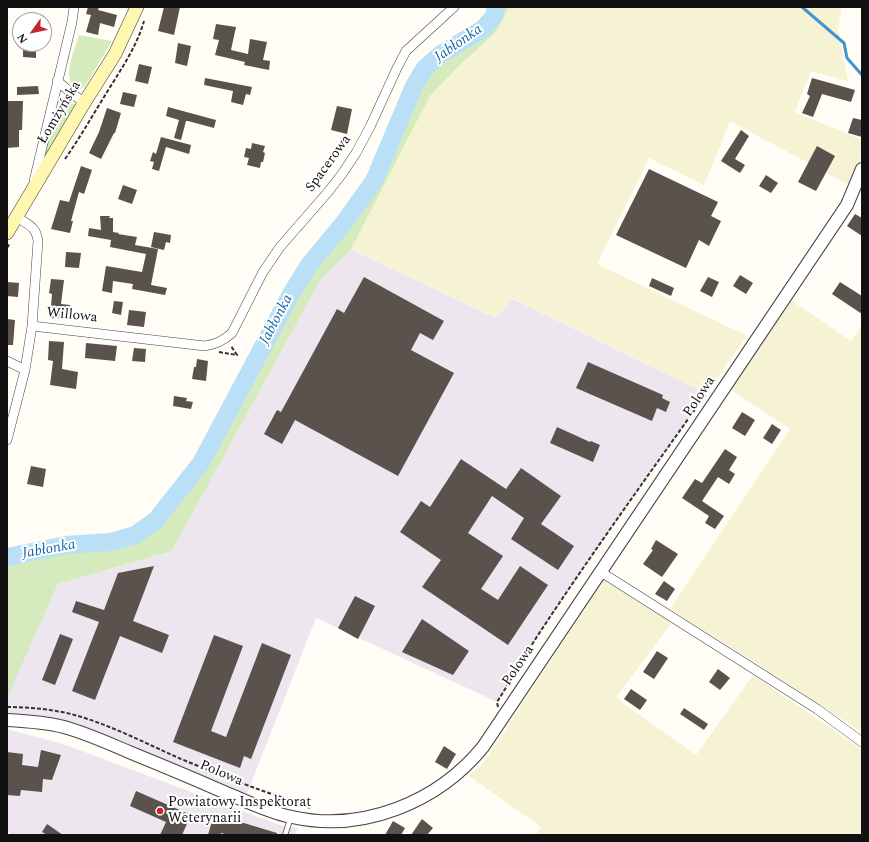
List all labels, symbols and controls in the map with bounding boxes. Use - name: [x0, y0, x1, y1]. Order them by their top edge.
- north arrow: [12, 12, 52, 52]
- water label: Jabłonka: [432, 21, 486, 67]
- text: N: [13, 30, 32, 47]
- street label: Łomżyńska: [35, 78, 85, 148]
- street label: Spacerowa: [303, 132, 355, 196]
- water label: Jabłonka: [256, 292, 298, 348]
- street label: Willowa: [46, 305, 98, 327]
- street label: Polowa: [680, 374, 720, 420]
- water label: Jabłonka: [21, 536, 77, 564]
- street label: Polowa: [499, 643, 539, 689]
- street label: Polowa: [197, 757, 245, 791]
- place label: Powiatowy Inspektorat Weterynarii: [168, 795, 311, 828]
- marker: Powiatowy Inspektorat Weterynarii: [155, 806, 165, 816]

